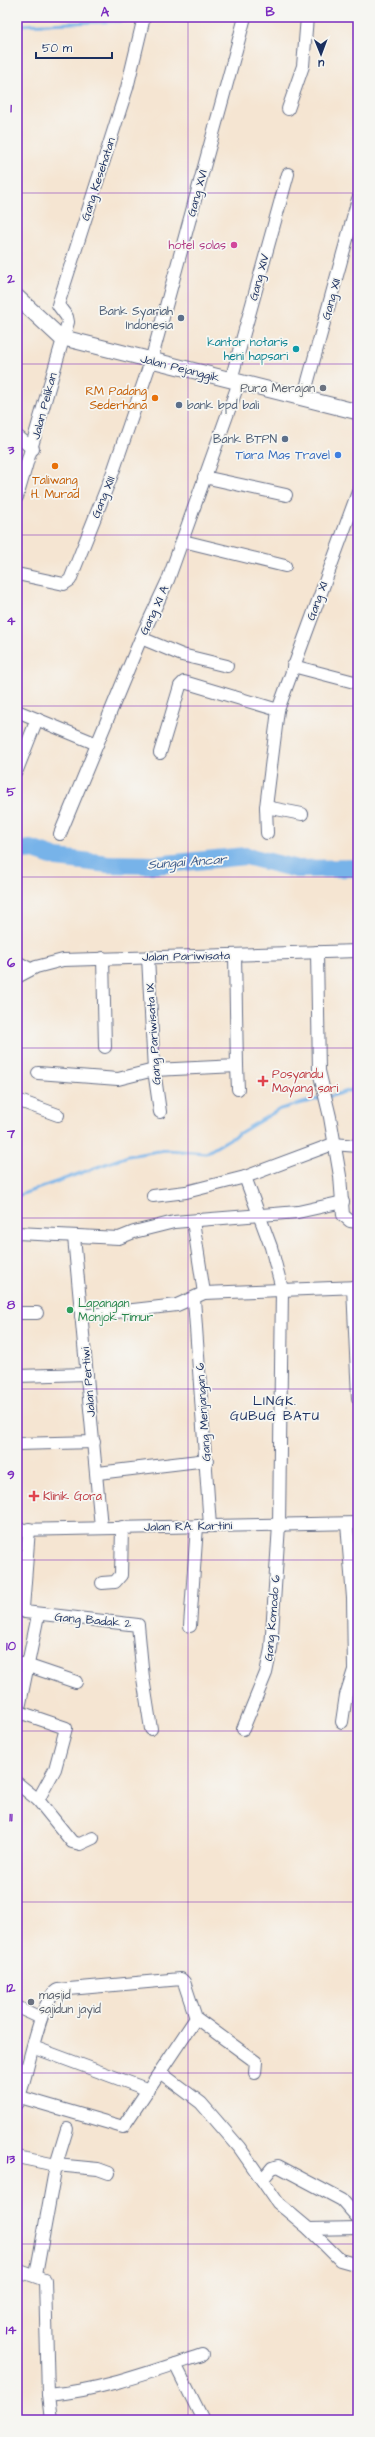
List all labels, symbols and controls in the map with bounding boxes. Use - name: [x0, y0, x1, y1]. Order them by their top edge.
- text: A: [101, 3, 110, 21]
- text: B: [265, 3, 275, 21]
- scale bar: [36, 34, 112, 60]
- north arrow: [301, 34, 341, 74]
- text: 50 m: [42, 40, 73, 57]
- text: U: [318, 56, 325, 71]
- text: 1: [10, 99, 12, 117]
- street label: Gang Kesehatan: [77, 135, 121, 223]
- street label: Gang XVI: [183, 168, 213, 219]
- place label: hotel solas: [168, 237, 226, 254]
- marker: hotel solas: [229, 240, 239, 250]
- street label: Gang XIV: [245, 251, 275, 303]
- text: 2: [6, 270, 15, 288]
- street label: Gang XII: [318, 276, 346, 322]
- place label: Bank Syariah Indonesia: [99, 303, 173, 334]
- marker: Bank Syariah Indonesia: [176, 313, 186, 323]
- place label: kantor notaris heni hapsari: [207, 334, 288, 365]
- marker: kantor notaris heni hapsari: [291, 344, 301, 354]
- street label: Jalan Pejanggik: [138, 350, 222, 388]
- street label: Jalan Pelikan: [27, 371, 62, 441]
- place label: Pura Merajan: [240, 380, 315, 397]
- place label: RM Padang Sederhana: [86, 383, 147, 414]
- marker: Pura Merajan: [318, 383, 328, 393]
- marker: RM Padang Sederhana: [150, 393, 160, 403]
- place label: bank bpd bali: [187, 397, 259, 414]
- marker: bank bpd bali: [174, 400, 184, 410]
- place label: Bank BTPN: [213, 431, 277, 448]
- marker: Bank BTPN: [280, 434, 290, 444]
- text: 3: [7, 441, 15, 459]
- place label: Tiara Mas Travel: [235, 447, 330, 464]
- marker: Tiara Mas Travel: [333, 450, 343, 460]
- marker: Taliwang H. Murad: [50, 461, 60, 471]
- place label: Taliwang H. Murad: [31, 472, 79, 503]
- street label: Gang XIII: [87, 473, 121, 521]
- street label: Gang XI: [303, 579, 333, 623]
- street label: Gang XI A: [136, 582, 174, 638]
- text: 4: [7, 612, 16, 630]
- text: 5: [6, 783, 16, 801]
- water label: Sungai Ancar: [147, 850, 229, 875]
- street label: Jalan Pariwisata: [142, 947, 230, 966]
- text: 6: [7, 954, 16, 972]
- street label: Gang Pariwisata IX: [141, 982, 167, 1085]
- place label: Posyandu Mayang sari: [272, 1066, 338, 1098]
- marker: Posyandu Mayang sari: [257, 1075, 269, 1087]
- text: 7: [6, 1125, 16, 1143]
- place label: Lapangan Monjok Timur: [78, 1295, 153, 1326]
- text: 8: [7, 1296, 16, 1314]
- marker: Lapangan Monjok Timur: [65, 1305, 75, 1315]
- street label: Jalan Pertiwi: [77, 1346, 100, 1418]
- street label: Gang Menjangan 6: [192, 1362, 216, 1462]
- district label: LINGK. GUBUG BATU: [230, 1392, 320, 1425]
- text: 9: [7, 1466, 15, 1484]
- place label: Klinik Gora: [43, 1488, 102, 1505]
- marker: Klinik Gora: [28, 1490, 40, 1502]
- street label: Jalan RA. Kartini: [144, 1517, 233, 1536]
- street label: Gang Komodo 6: [260, 1574, 286, 1662]
- street label: Gang Badak 2: [54, 1609, 132, 1633]
- text: 10: [6, 1637, 17, 1655]
- text: 11: [9, 1808, 13, 1826]
- text: 12: [6, 1979, 16, 1997]
- place label: masjid sajidun jayid: [39, 1987, 101, 2019]
- marker: masjid sajidun jayid: [26, 1997, 36, 2007]
- text: 13: [7, 2150, 16, 2168]
- text: 14: [6, 2321, 16, 2339]

